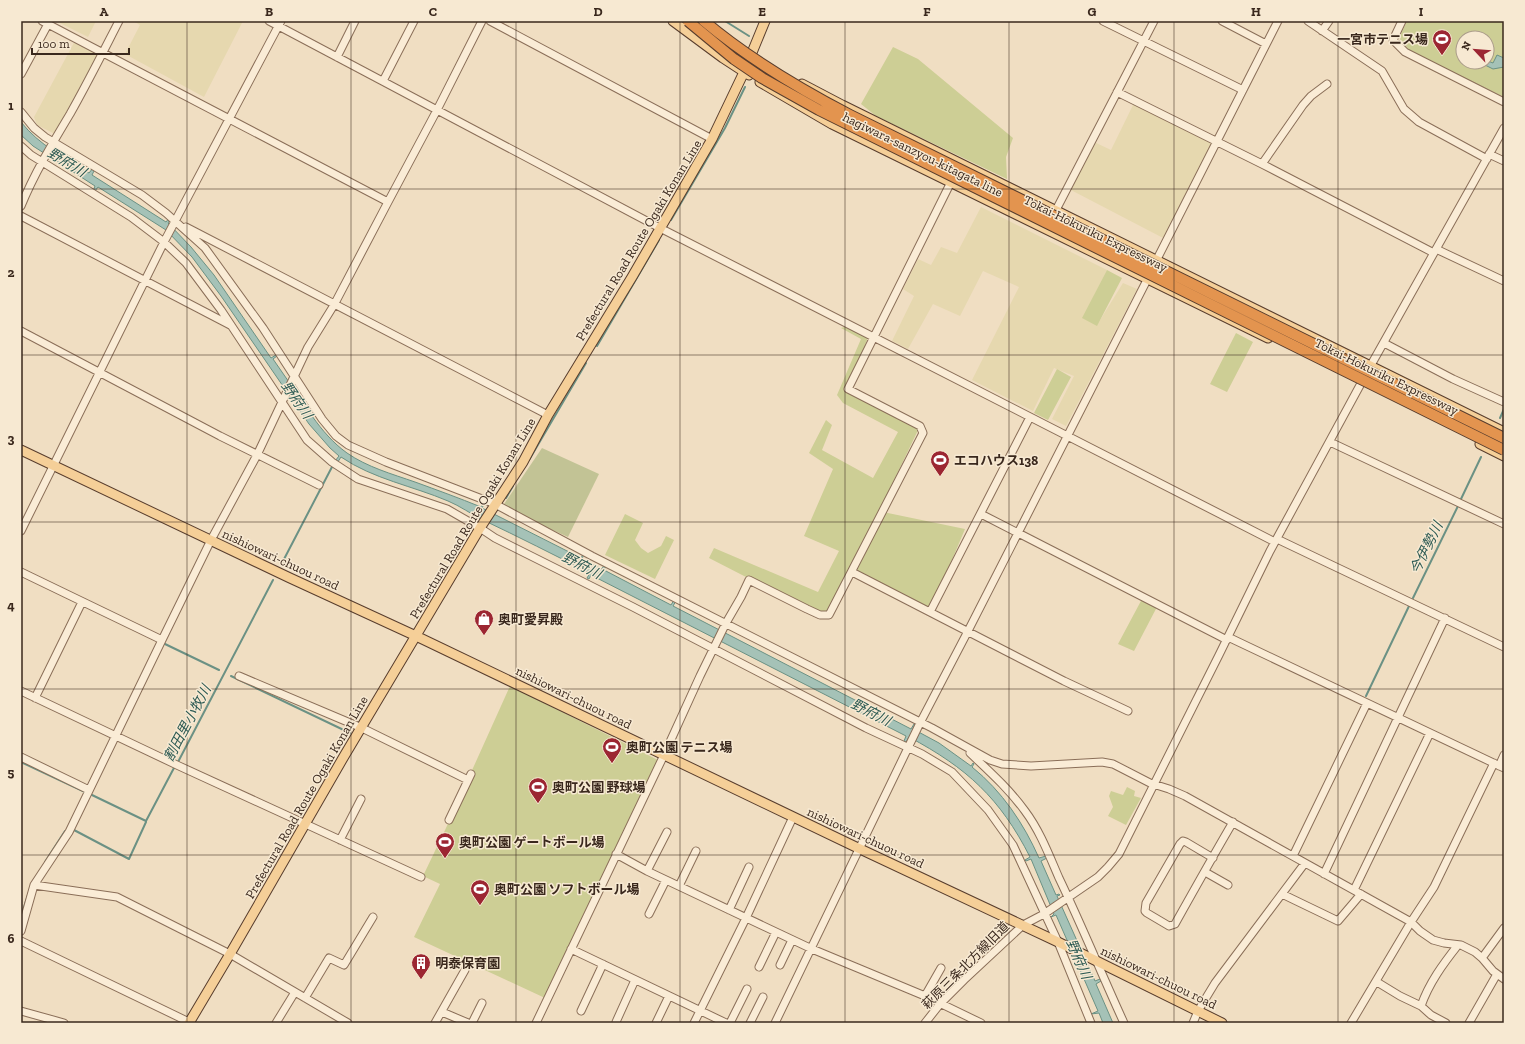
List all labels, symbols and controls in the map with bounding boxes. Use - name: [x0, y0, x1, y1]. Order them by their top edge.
- text: A: [100, 4, 109, 19]
- text: B: [265, 4, 273, 19]
- text: C: [429, 4, 437, 19]
- text: D: [593, 4, 603, 19]
- text: E: [758, 4, 766, 19]
- text: F: [923, 4, 931, 19]
- text: G: [1088, 4, 1097, 19]
- text: H: [1251, 4, 1261, 19]
- text: I: [1419, 4, 1424, 19]
- sports icon: 一宮市テニス場: [1431, 28, 1453, 56]
- scale bar: [32, 30, 129, 56]
- north arrow: [1455, 30, 1495, 70]
- place label: 一宮市テニス場: [1337, 32, 1428, 47]
- text: 100 m: [38, 37, 70, 51]
- text: N: [1459, 39, 1474, 52]
- text: 1: [8, 98, 14, 113]
- street label: hagiwara-sanzyou-kitagata line: [840, 109, 1005, 200]
- street label: Prefectural Road Route Ogaki Konan Line: [572, 137, 704, 343]
- water label: 野府川: [44, 144, 91, 182]
- street label: Tokai-Hokuriku Expressway: [1022, 192, 1170, 275]
- text: 2: [8, 265, 15, 280]
- street label: Tokai-Hokuriku Expressway: [1313, 335, 1461, 418]
- water label: 野府川: [278, 378, 317, 424]
- street label: Prefectural Road Route Ogaki Konan Line: [406, 415, 538, 621]
- text: 3: [8, 431, 15, 446]
- sports icon: エコハウス138: [929, 449, 951, 477]
- place label: エコハウス138: [954, 453, 1038, 468]
- water label: 今伊勢川: [1407, 518, 1447, 577]
- street label: nishiowari-chuou road: [220, 526, 341, 593]
- water label: 野府川: [559, 548, 606, 583]
- text: 4: [7, 598, 15, 613]
- shop icon: 奥町愛昇殿: [473, 608, 495, 636]
- place label: 奥町愛昇殿: [498, 612, 563, 627]
- street label: nishiowari-chuou road: [513, 663, 634, 732]
- water label: 割田里小牧川: [160, 680, 216, 764]
- street label: Prefectural Road Route Ogaki Konan Line: [242, 693, 371, 901]
- water label: 野府川: [848, 695, 895, 730]
- sports icon: 奥町公園 テニス場: [601, 736, 623, 764]
- place label: 奥町公園 テニス場: [626, 740, 732, 755]
- text: 5: [8, 765, 15, 780]
- sports icon: 奥町公園 野球場: [527, 776, 549, 804]
- place label: 奥町公園 野球場: [552, 780, 645, 795]
- street label: nishiowari-chuou road: [805, 804, 926, 871]
- sports icon: 奥町公園 ゲートボール場: [434, 831, 456, 859]
- place label: 奥町公園 ゲートボール場: [459, 835, 604, 850]
- sports icon: 奥町公園 ソフトボール場: [469, 878, 491, 906]
- place label: 奥町公園 ソフトボール場: [494, 882, 639, 897]
- street label: 萩原三条北方線旧道: [919, 919, 1012, 1012]
- text: 6: [8, 931, 15, 946]
- water label: 野府川: [1062, 937, 1096, 984]
- street label: nishiowari-chuou road: [1098, 943, 1219, 1012]
- building icon: 明泰保育園: [410, 952, 432, 980]
- place label: 明泰保育園: [435, 956, 500, 971]

